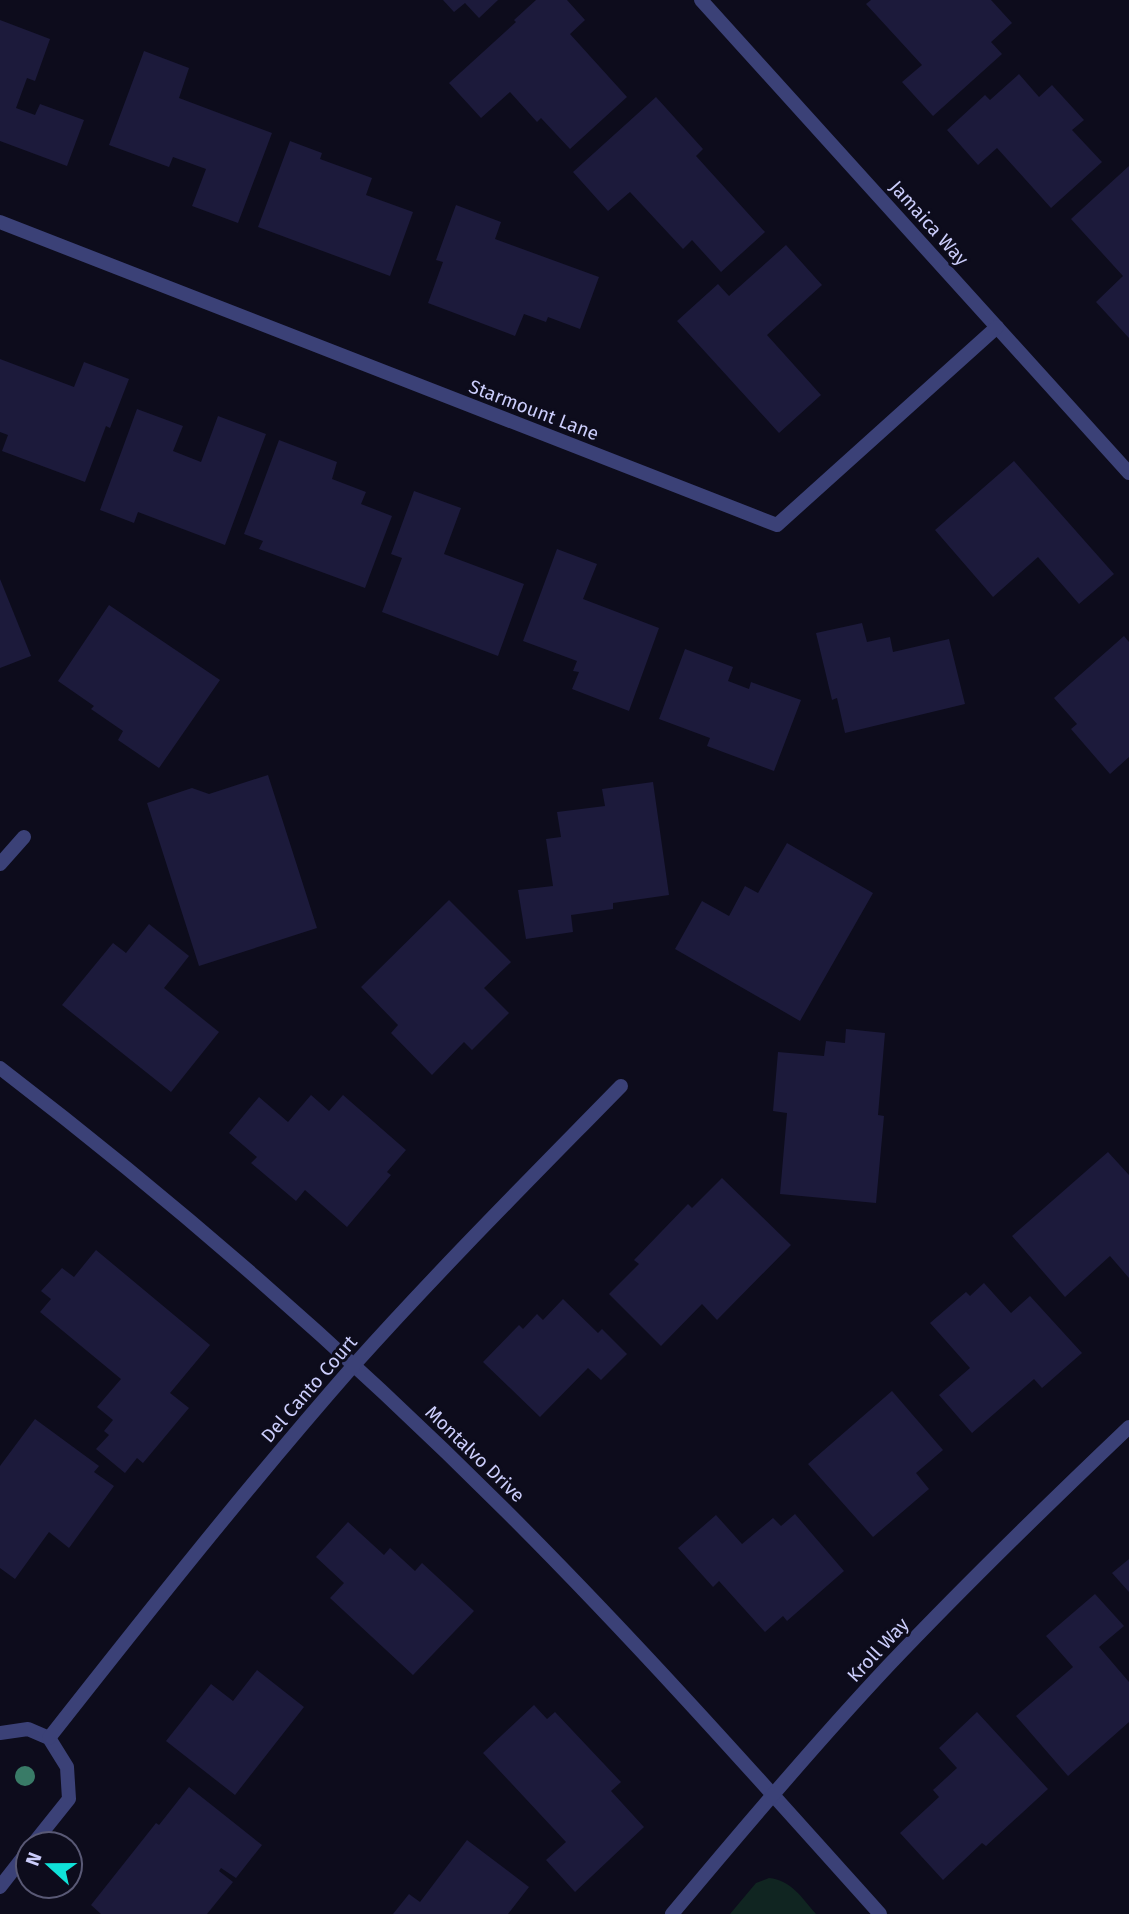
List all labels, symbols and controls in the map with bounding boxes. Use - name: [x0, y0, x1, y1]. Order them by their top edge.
- street label: Jamaica Way: [885, 176, 974, 271]
- street label: Starmount Lane: [466, 375, 602, 445]
- street label: Del Canto Court: [256, 1331, 362, 1447]
- street label: Montalvo Drive: [421, 1401, 529, 1507]
- street label: Kroll Way: [842, 1613, 914, 1687]
- north arrow: [14, 1830, 84, 1900]
- text: N: [21, 1849, 47, 1869]

